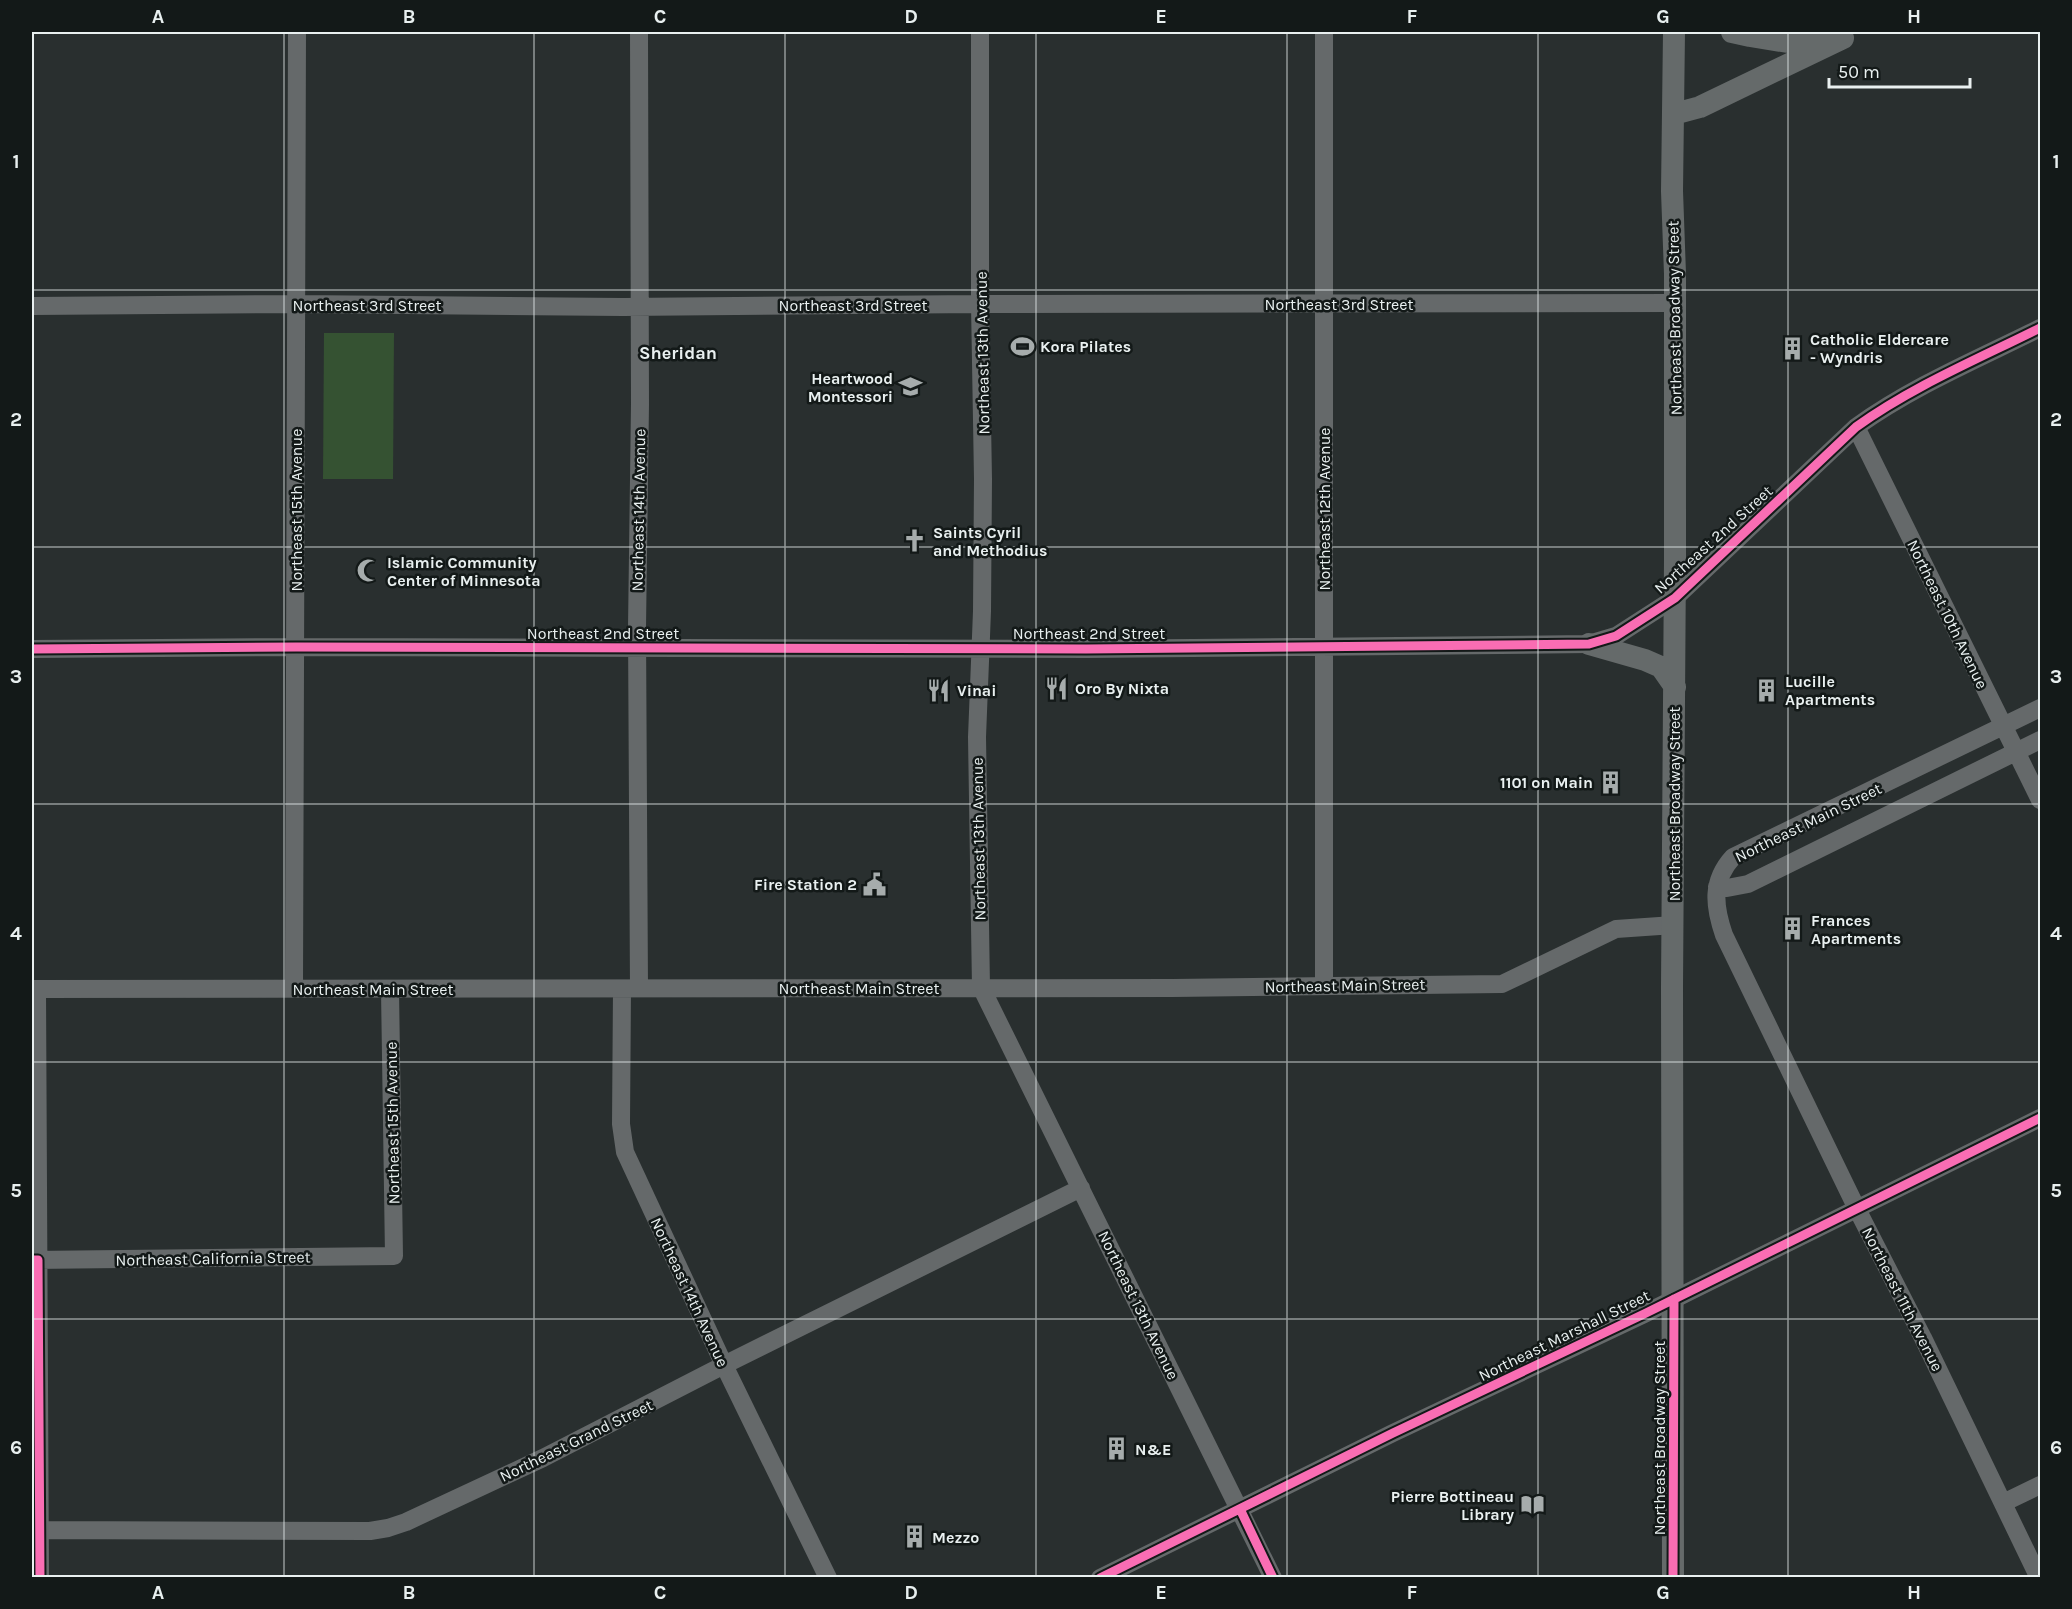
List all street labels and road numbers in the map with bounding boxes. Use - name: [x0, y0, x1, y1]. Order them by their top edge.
- street label: Northeast Broadway Street: [1663, 220, 1686, 416]
- street label: Northeast 13th Avenue: [972, 271, 993, 435]
- street label: Northeast 3rd Street: [1265, 295, 1413, 314]
- street label: Northeast 3rd Street: [293, 296, 441, 315]
- street label: Northeast 3rd Street: [779, 296, 927, 315]
- street label: Northeast 12th Avenue: [1315, 427, 1334, 591]
- street label: Northeast 14th Avenue: [628, 428, 649, 592]
- street label: Northeast 15th Avenue: [287, 429, 306, 591]
- street label: Northeast 2nd Street: [1650, 481, 1776, 597]
- street label: Northeast 10th Avenue: [1903, 537, 1992, 692]
- street label: Northeast 2nd Street: [527, 624, 679, 643]
- street label: Northeast 2nd Street: [1013, 624, 1165, 643]
- street label: Northeast Broadway Street: [1665, 707, 1684, 901]
- street label: Northeast 13th Avenue: [968, 757, 989, 921]
- street label: Northeast Main Street: [1732, 779, 1885, 866]
- street label: Northeast Main Street: [1264, 975, 1426, 996]
- street label: Northeast Main Street: [779, 979, 939, 998]
- street label: Northeast Main Street: [293, 980, 453, 999]
- street label: Northeast 15th Avenue: [382, 1041, 403, 1205]
- street label: Northeast 14th Avenue: [647, 1214, 733, 1370]
- street label: Northeast 11th Avenue: [1858, 1224, 1947, 1374]
- street label: Northeast 13th Avenue: [1094, 1228, 1183, 1383]
- street label: Northeast California Street: [115, 1247, 311, 1270]
- street label: Northeast Marshall Street: [1476, 1286, 1653, 1385]
- street label: Northeast Broadway Street: [1650, 1341, 1669, 1535]
- street label: Northeast Grand Street: [496, 1395, 656, 1486]

